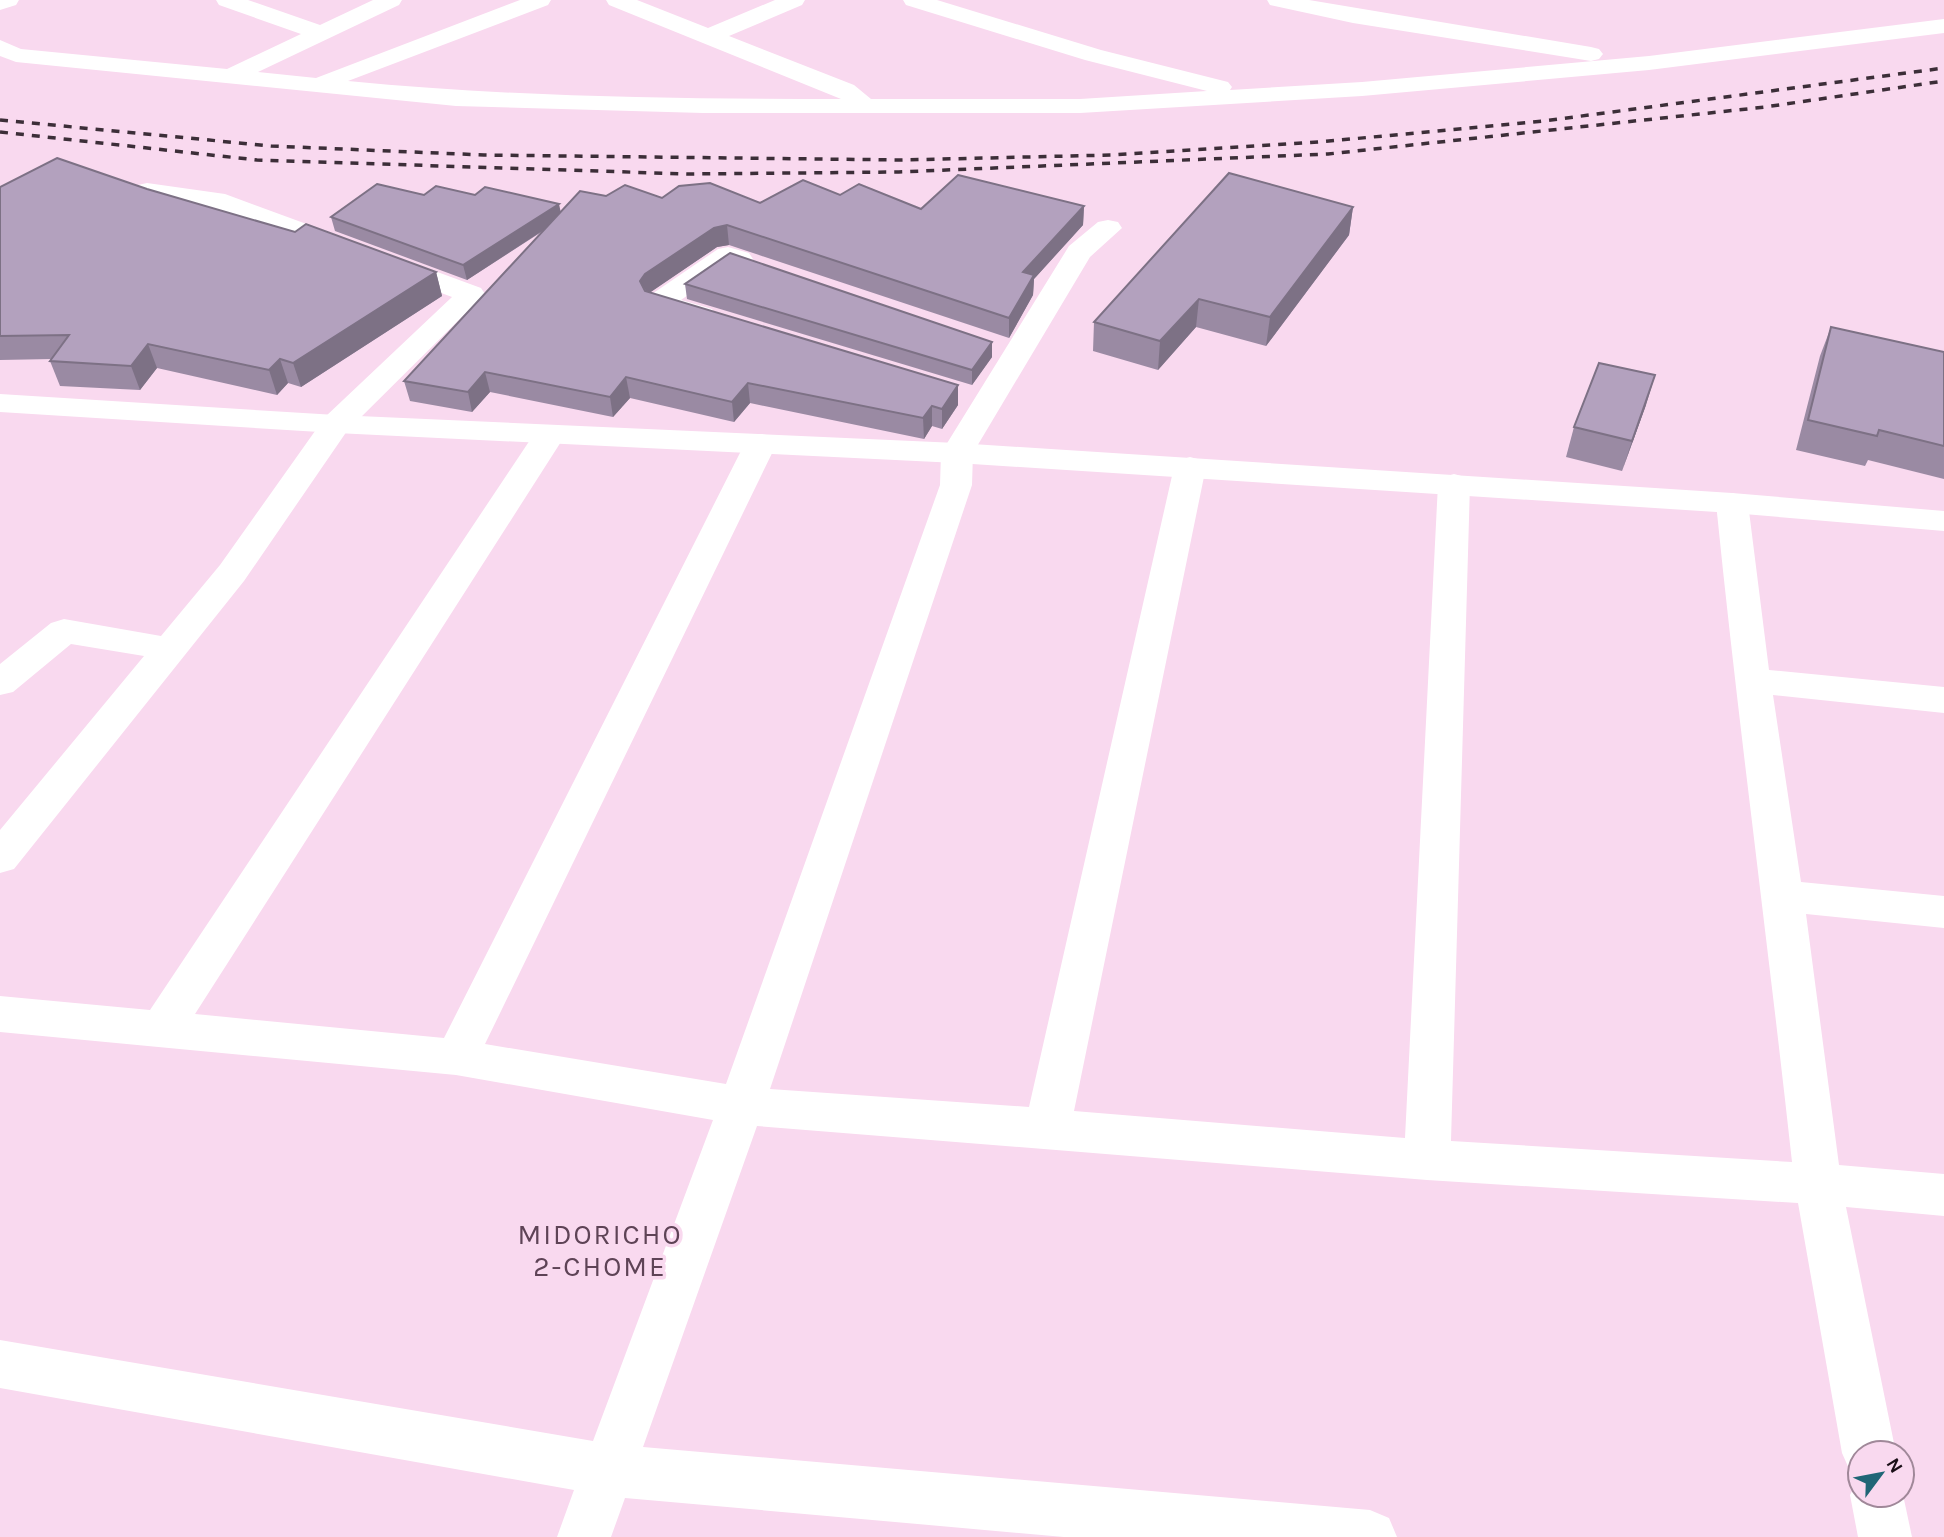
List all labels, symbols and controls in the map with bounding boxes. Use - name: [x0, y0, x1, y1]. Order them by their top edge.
- district label: MIDORICHO 2-CHOME: [517, 1218, 683, 1283]
- north arrow: [1846, 1439, 1916, 1509]
- text: N: [1882, 1454, 1908, 1477]

